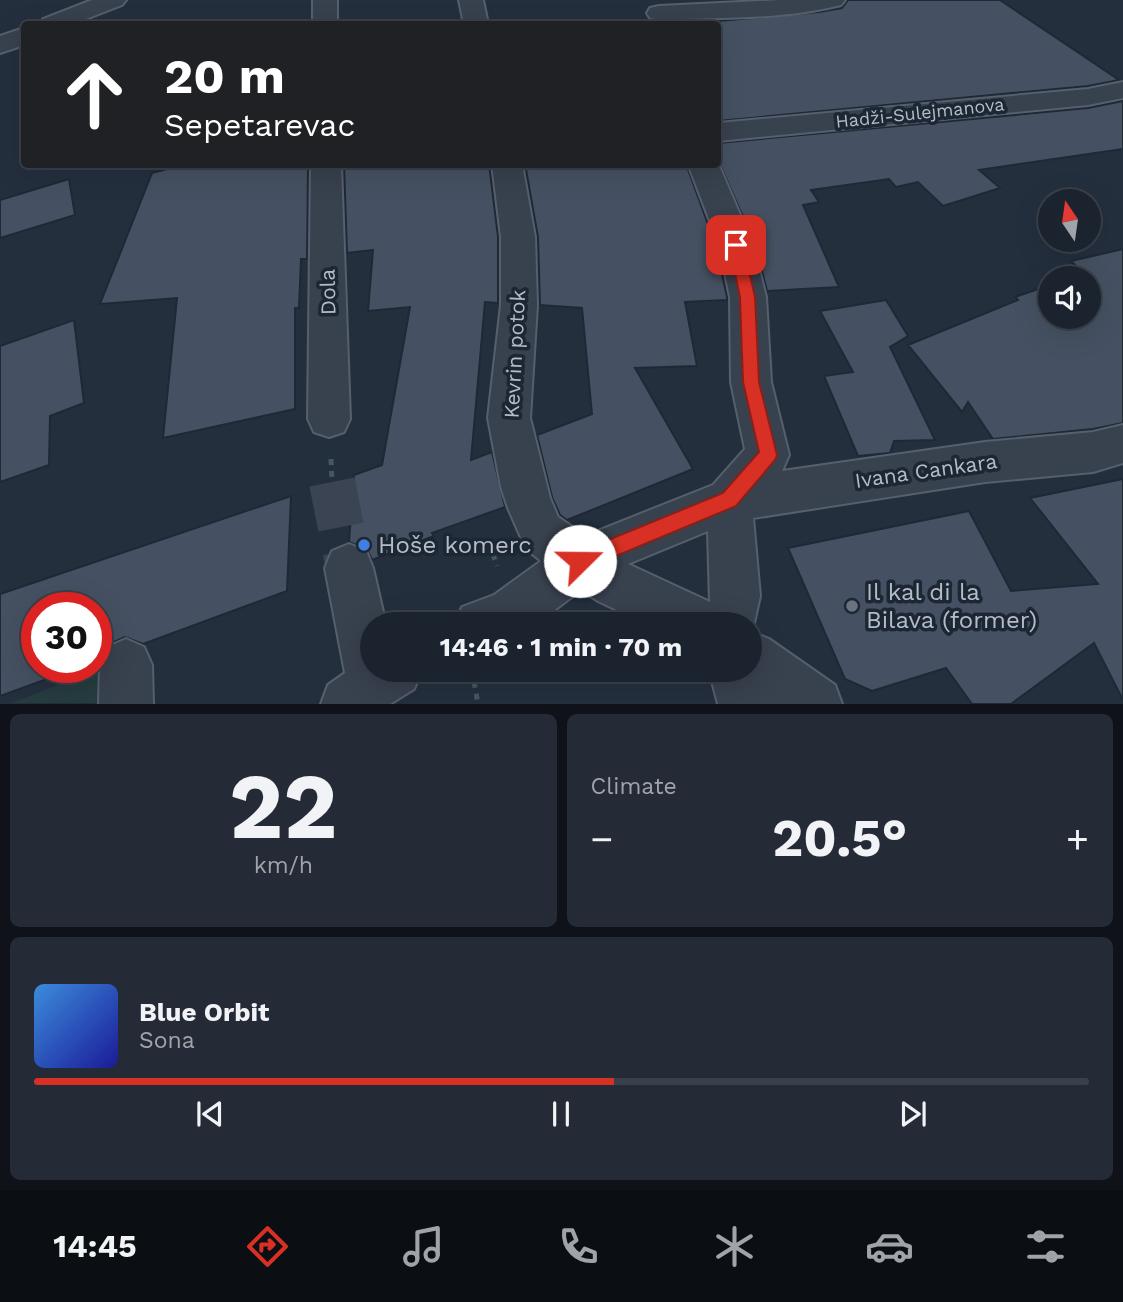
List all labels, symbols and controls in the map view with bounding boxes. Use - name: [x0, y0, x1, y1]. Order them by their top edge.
- text: 20 m: [164, 47, 285, 105]
- icon: ahead: [49, 49, 140, 140]
- street label: Hadži-Sulejmanova: [835, 93, 1005, 132]
- text: Sepetarevac: [164, 106, 355, 144]
- north arrow: [1038, 189, 1101, 252]
- map controls: [1038, 189, 1101, 329]
- pin: [706, 215, 766, 275]
- icon: arrive: [717, 226, 755, 264]
- button: sound: [1038, 266, 1101, 329]
- street label: Dola: [315, 269, 340, 315]
- street label: Kevrin potok: [499, 289, 530, 419]
- street label: Ivana Cankara: [853, 448, 999, 493]
- position arrow: [543, 524, 617, 598]
- place label: Hoše komerc: [378, 531, 532, 559]
- marker: Hoše komerc: [356, 537, 372, 553]
- place label: Il kal di la Bilava (former): [866, 578, 1037, 634]
- speed limit sign: 30: [21, 592, 112, 683]
- marker: Il kal di la Bilava (former): [844, 598, 860, 614]
- text: 14:46 · 1 min · 70 m: [440, 632, 682, 662]
- text: 22: [229, 753, 337, 860]
- text: Climate: [591, 773, 677, 800]
- text: 20.5°: [772, 808, 907, 869]
- text: −: [591, 817, 613, 861]
- text: +: [1066, 817, 1089, 861]
- text: km/h: [254, 852, 313, 879]
- text: Blue Orbit: [139, 997, 269, 1027]
- text: Sona: [139, 1027, 195, 1054]
- icon: previous: [191, 1095, 229, 1133]
- icon: pause: [542, 1095, 580, 1133]
- icon: next: [894, 1095, 932, 1133]
- icon: directions: [243, 1222, 292, 1271]
- icon: music: [399, 1222, 448, 1271]
- icon: phone: [554, 1222, 603, 1271]
- icon: climate: [710, 1222, 759, 1271]
- icon: car: [865, 1222, 914, 1271]
- icon: filters: [1021, 1222, 1070, 1271]
- text: 14:45: [53, 1227, 137, 1265]

